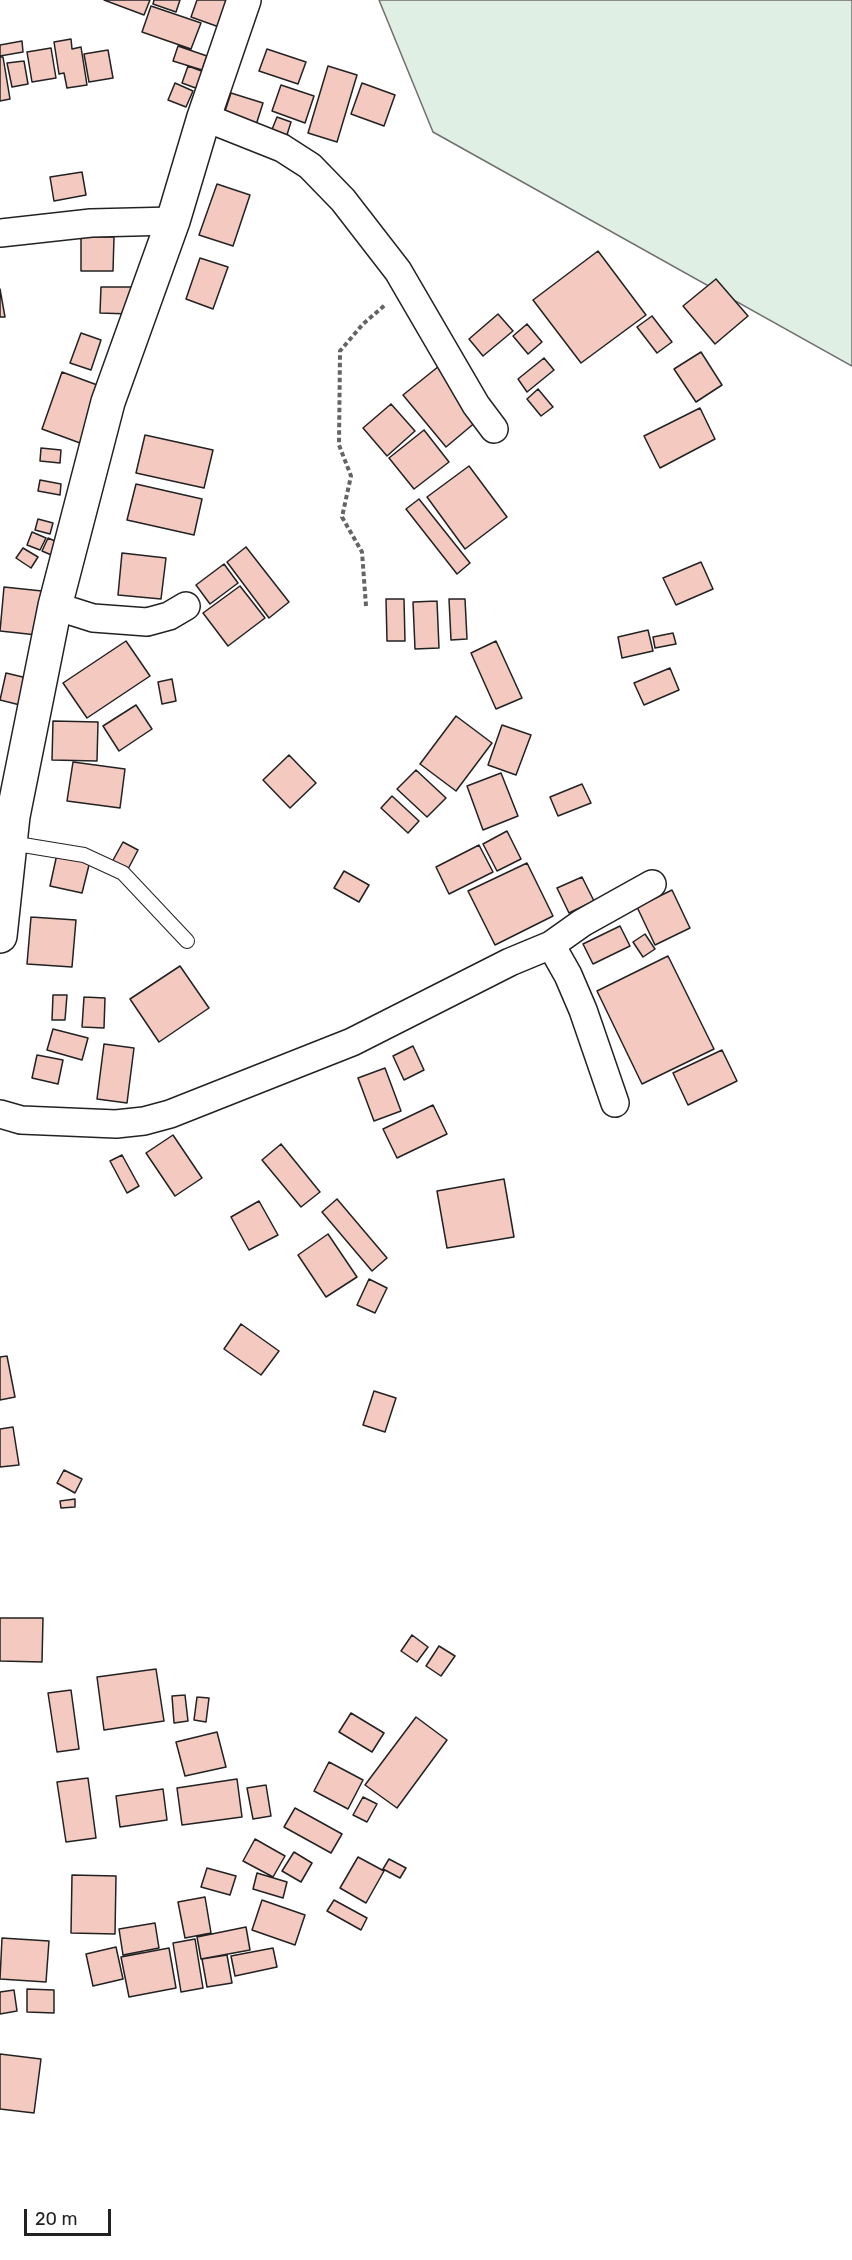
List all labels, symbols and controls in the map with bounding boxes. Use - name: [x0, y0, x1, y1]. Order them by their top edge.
- scale bar: [27, 2197, 114, 2235]
- text: 20 m: [35, 2208, 77, 2230]

